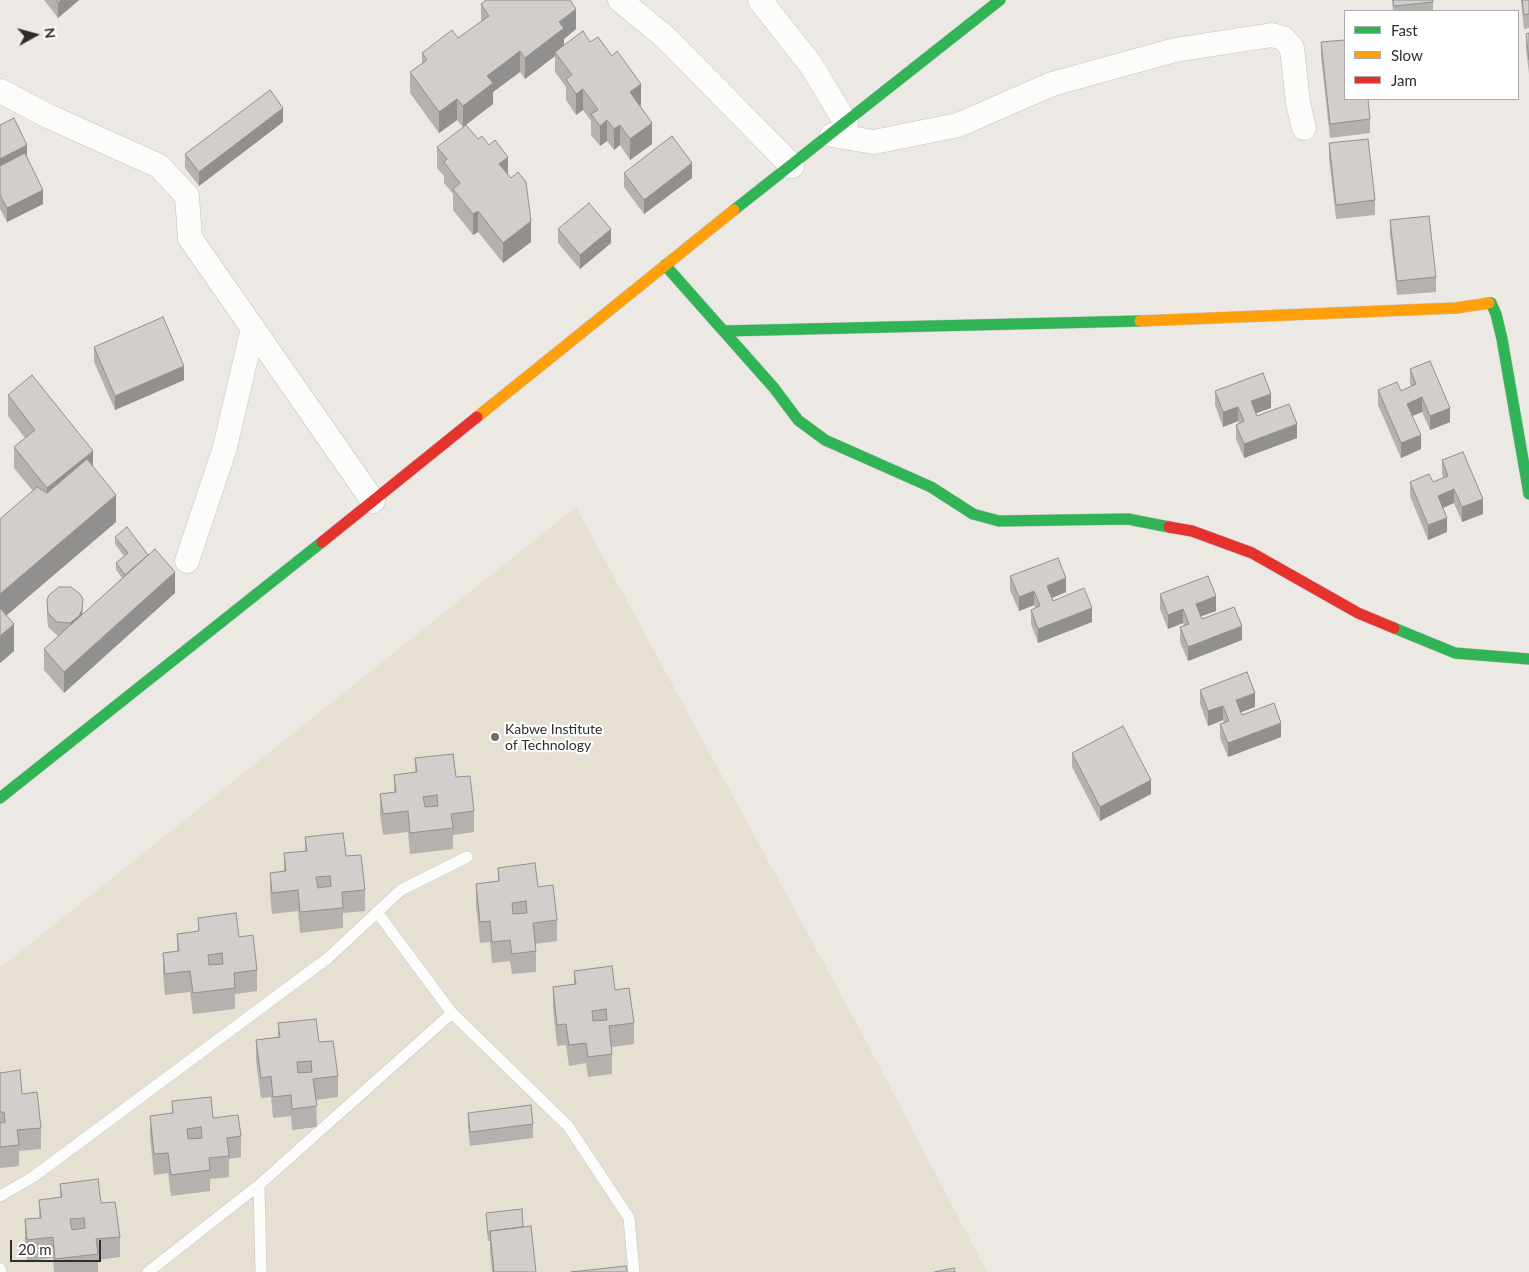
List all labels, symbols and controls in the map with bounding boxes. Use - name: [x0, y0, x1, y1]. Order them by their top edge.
- north arrow: [10, 10, 60, 60]
- legend: [1344, 10, 1519, 100]
- text: Fast: [1391, 21, 1418, 39]
- text: N: [41, 27, 59, 39]
- text: Slow: [1391, 46, 1423, 64]
- text: Jam: [1391, 71, 1417, 89]
- place label: Kabwe Institute of Technology: [505, 721, 602, 754]
- marker: Kabwe Institute of Technology: [489, 731, 501, 743]
- scale bar: [12, 1230, 104, 1262]
- text: 20 m: [18, 1240, 52, 1258]

